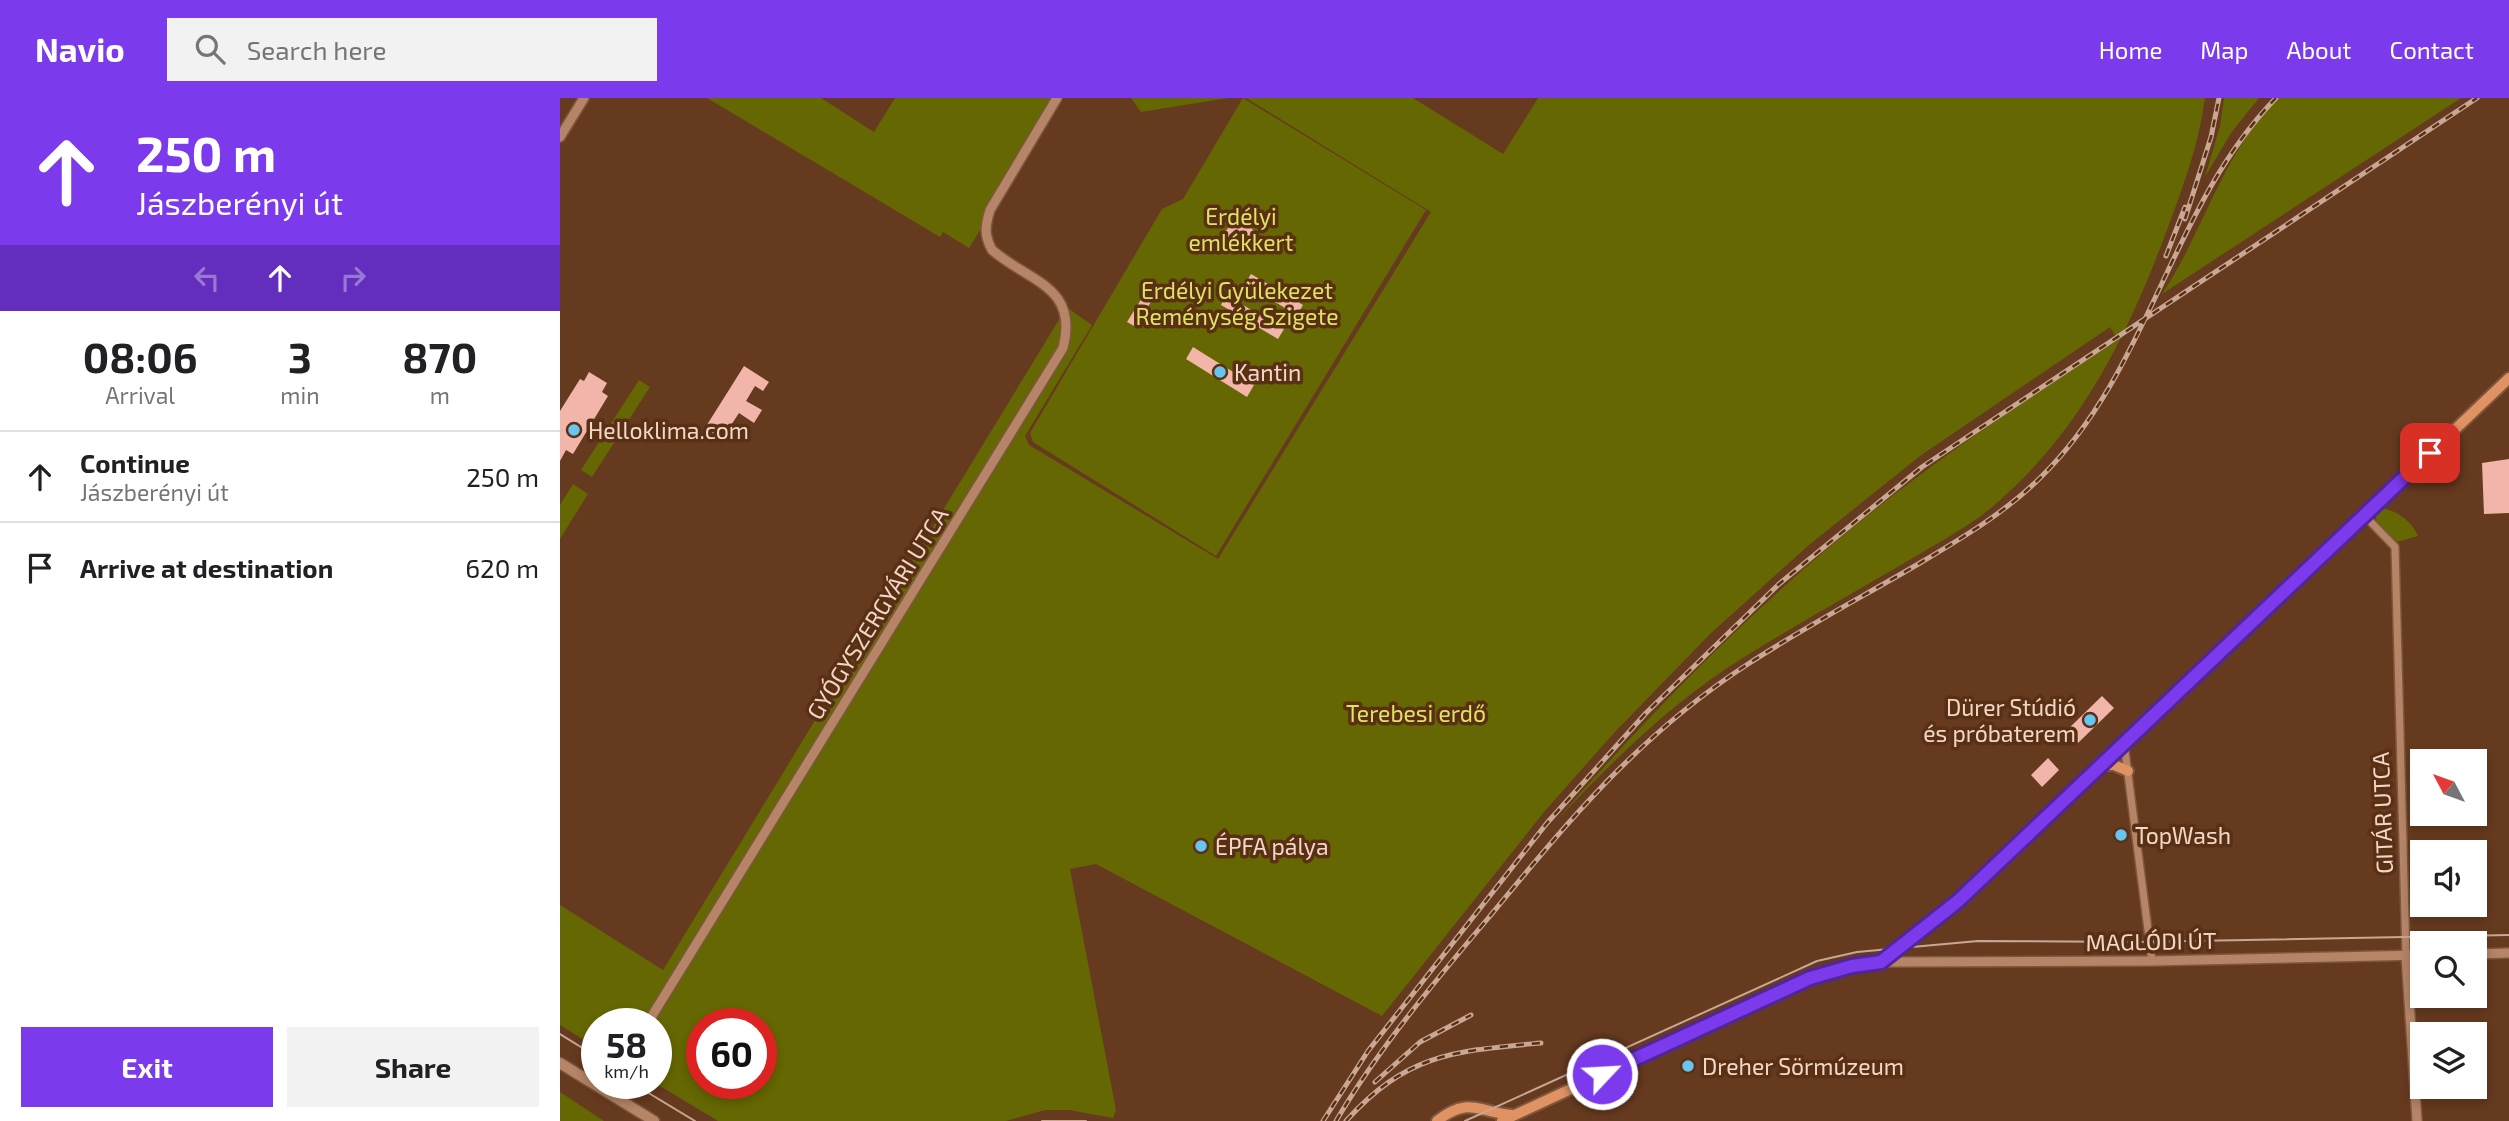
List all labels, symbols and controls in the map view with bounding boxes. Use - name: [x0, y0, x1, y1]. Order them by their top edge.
- search box: [167, 18, 657, 81]
- text: Navio: [35, 29, 125, 69]
- icon: search: [191, 30, 229, 68]
- text: Search here: [247, 34, 386, 65]
- text: Home: [2099, 35, 2162, 64]
- text: Map: [2200, 35, 2248, 64]
- text: About: [2286, 35, 2352, 64]
- text: Contact: [2390, 35, 2474, 64]
- text: 250 m: [136, 123, 276, 182]
- icon: ahead: [21, 126, 112, 217]
- text: Jászberényi út: [136, 183, 343, 221]
- park label: Erdélyi emlékkert: [1188, 202, 1294, 256]
- icon: left: [188, 259, 226, 297]
- icon: ahead: [261, 259, 299, 297]
- icon: right: [334, 259, 372, 297]
- park label: Erdélyi Gyülekezet Reménység Szigete: [1135, 276, 1339, 330]
- text: 08:06: [83, 331, 198, 381]
- text: 3: [288, 331, 312, 381]
- text: 870: [402, 331, 477, 381]
- place label: Kantin: [1234, 358, 1301, 386]
- marker: Kantin: [1212, 364, 1228, 380]
- text: Arrival: [105, 381, 175, 409]
- text: min: [280, 381, 320, 409]
- text: m: [430, 381, 450, 409]
- place label: Helloklima.com: [588, 416, 749, 444]
- marker: Helloklima.com: [566, 422, 582, 438]
- pin: [2400, 423, 2460, 483]
- icon: arrive: [2411, 434, 2449, 472]
- text: Continue: [80, 447, 190, 478]
- icon: ahead: [21, 458, 59, 496]
- text: 250 m: [466, 461, 539, 492]
- text: Jászberényi út: [80, 478, 229, 506]
- street label: GYÓGYSZERGYÁRI UTCA: [800, 501, 954, 724]
- icon: arrive: [21, 549, 59, 587]
- text: Arrive at destination: [80, 552, 333, 583]
- text: 620 m: [465, 552, 539, 583]
- place label: Dürer Stúdió és próbaterem: [1923, 693, 2076, 747]
- park label: Terebesi erdő: [1346, 699, 1486, 727]
- marker: Dürer Stúdió és próbaterem: [2082, 712, 2098, 728]
- north arrow: [2410, 749, 2487, 826]
- map controls: [2410, 749, 2487, 1099]
- street label: GITÁR UTCA: [2366, 751, 2398, 874]
- place label: TopWash: [2135, 821, 2231, 849]
- marker: TopWash: [2113, 827, 2129, 843]
- place label: ÉPFA pálya: [1215, 832, 1329, 860]
- marker: ÉPFA pálya: [1193, 838, 1209, 854]
- button: sound: [2410, 840, 2487, 917]
- street label: MAGLÓDI ÚT: [2085, 926, 2217, 956]
- button: search: [2410, 931, 2487, 1008]
- speed limit sign: 60: [686, 1008, 777, 1099]
- button: layers: [2410, 1022, 2487, 1099]
- text: 58: [606, 1023, 647, 1065]
- button: Exit: [21, 1027, 273, 1107]
- button: Share: [287, 1027, 539, 1107]
- position arrow: [1565, 1037, 1639, 1111]
- place label: Dreher Sörmúzeum: [1702, 1052, 1904, 1080]
- marker: Dreher Sörmúzeum: [1680, 1058, 1696, 1074]
- text: km/h: [604, 1060, 649, 1082]

